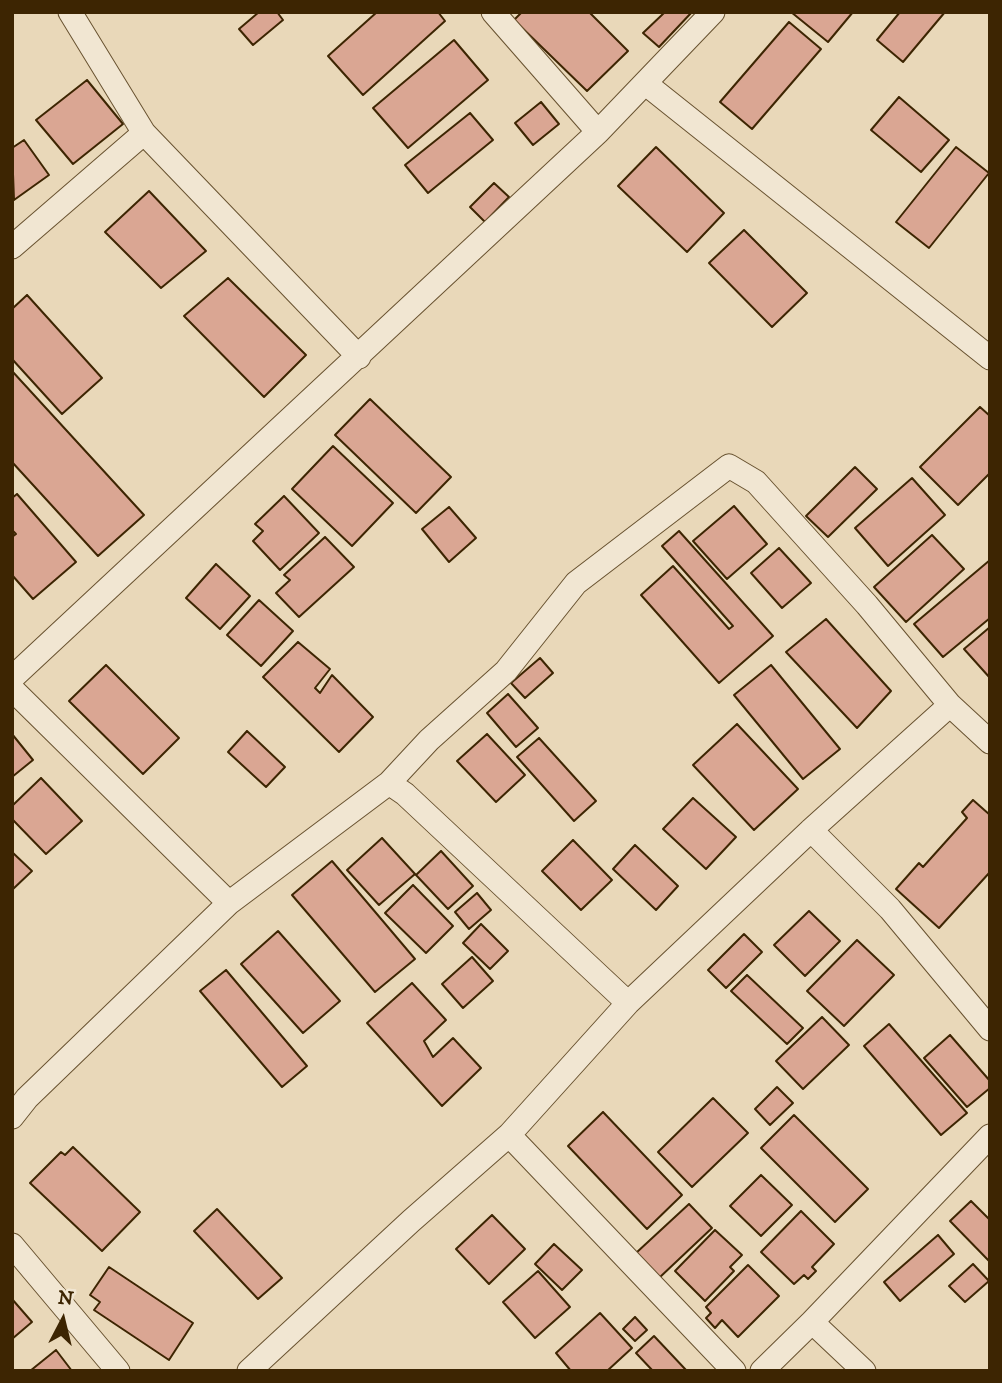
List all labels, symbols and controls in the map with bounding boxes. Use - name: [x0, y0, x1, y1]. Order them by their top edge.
- north arrow: [28, 1285, 98, 1355]
- text: N: [56, 1286, 75, 1311]

